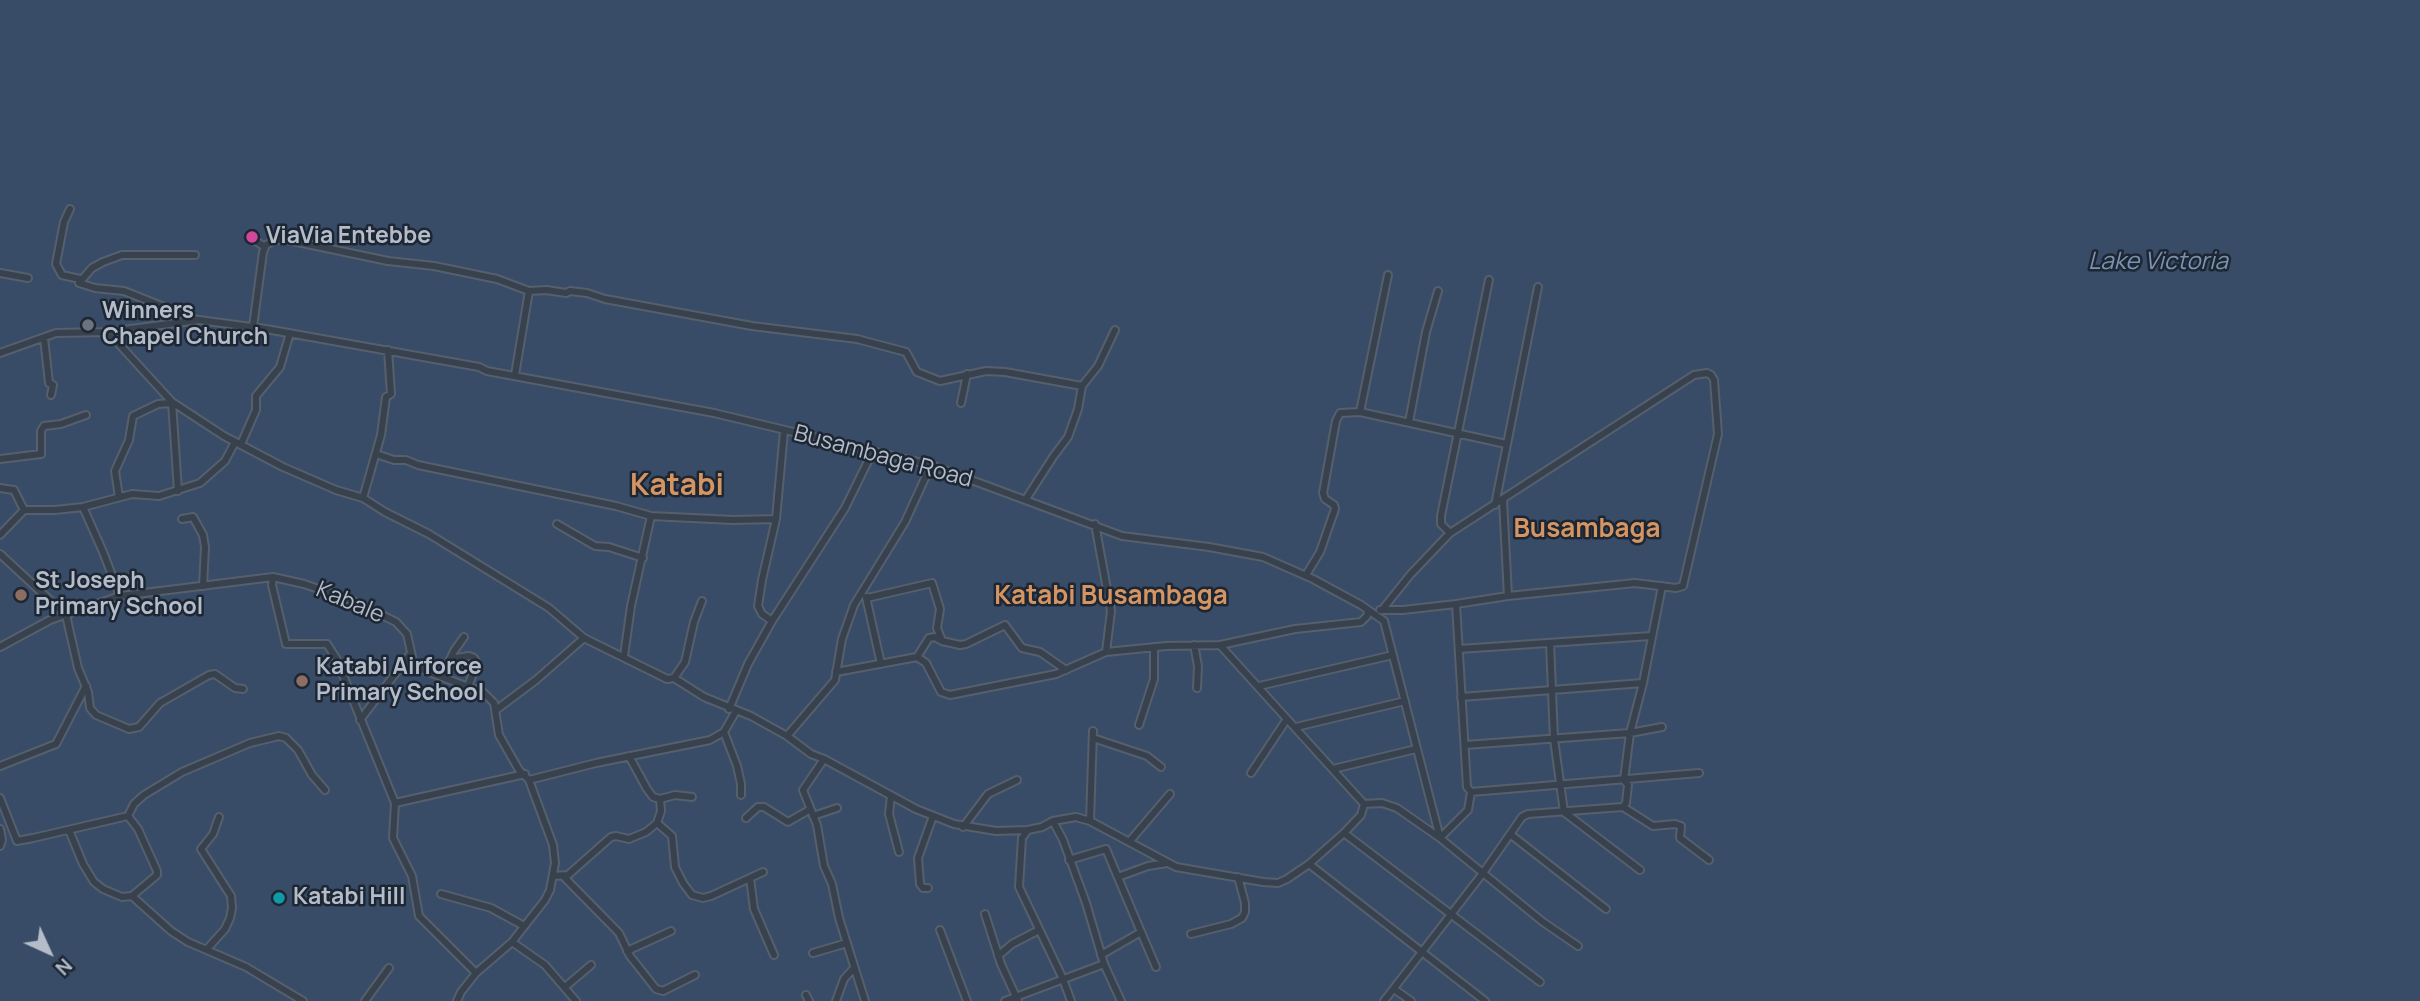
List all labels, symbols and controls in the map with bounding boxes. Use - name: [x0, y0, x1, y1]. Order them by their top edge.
- place label: ViaVia Entebbe: [266, 223, 431, 251]
- marker: ViaVia Entebbe: [244, 229, 260, 245]
- water label: Lake Victoria: [2088, 248, 2228, 276]
- place label: Winners Chapel Church: [102, 298, 268, 352]
- marker: Winners Chapel Church: [80, 317, 96, 333]
- street label: Busambaga Road: [791, 420, 975, 494]
- district label: Katabi: [630, 469, 724, 505]
- district label: Busambaga: [1513, 514, 1661, 546]
- place label: St Joseph Primary School: [35, 568, 203, 622]
- street label: Kabale: [312, 576, 388, 630]
- district label: Katabi Busambaga: [994, 581, 1228, 613]
- marker: St Joseph Primary School: [13, 587, 29, 603]
- place label: Katabi Airforce Primary School: [316, 654, 484, 708]
- marker: Katabi Airforce Primary School: [294, 673, 310, 689]
- place label: Katabi Hill: [293, 884, 406, 912]
- marker: Katabi Hill: [271, 890, 287, 906]
- north arrow: [14, 917, 84, 987]
- text: N: [50, 953, 78, 981]

